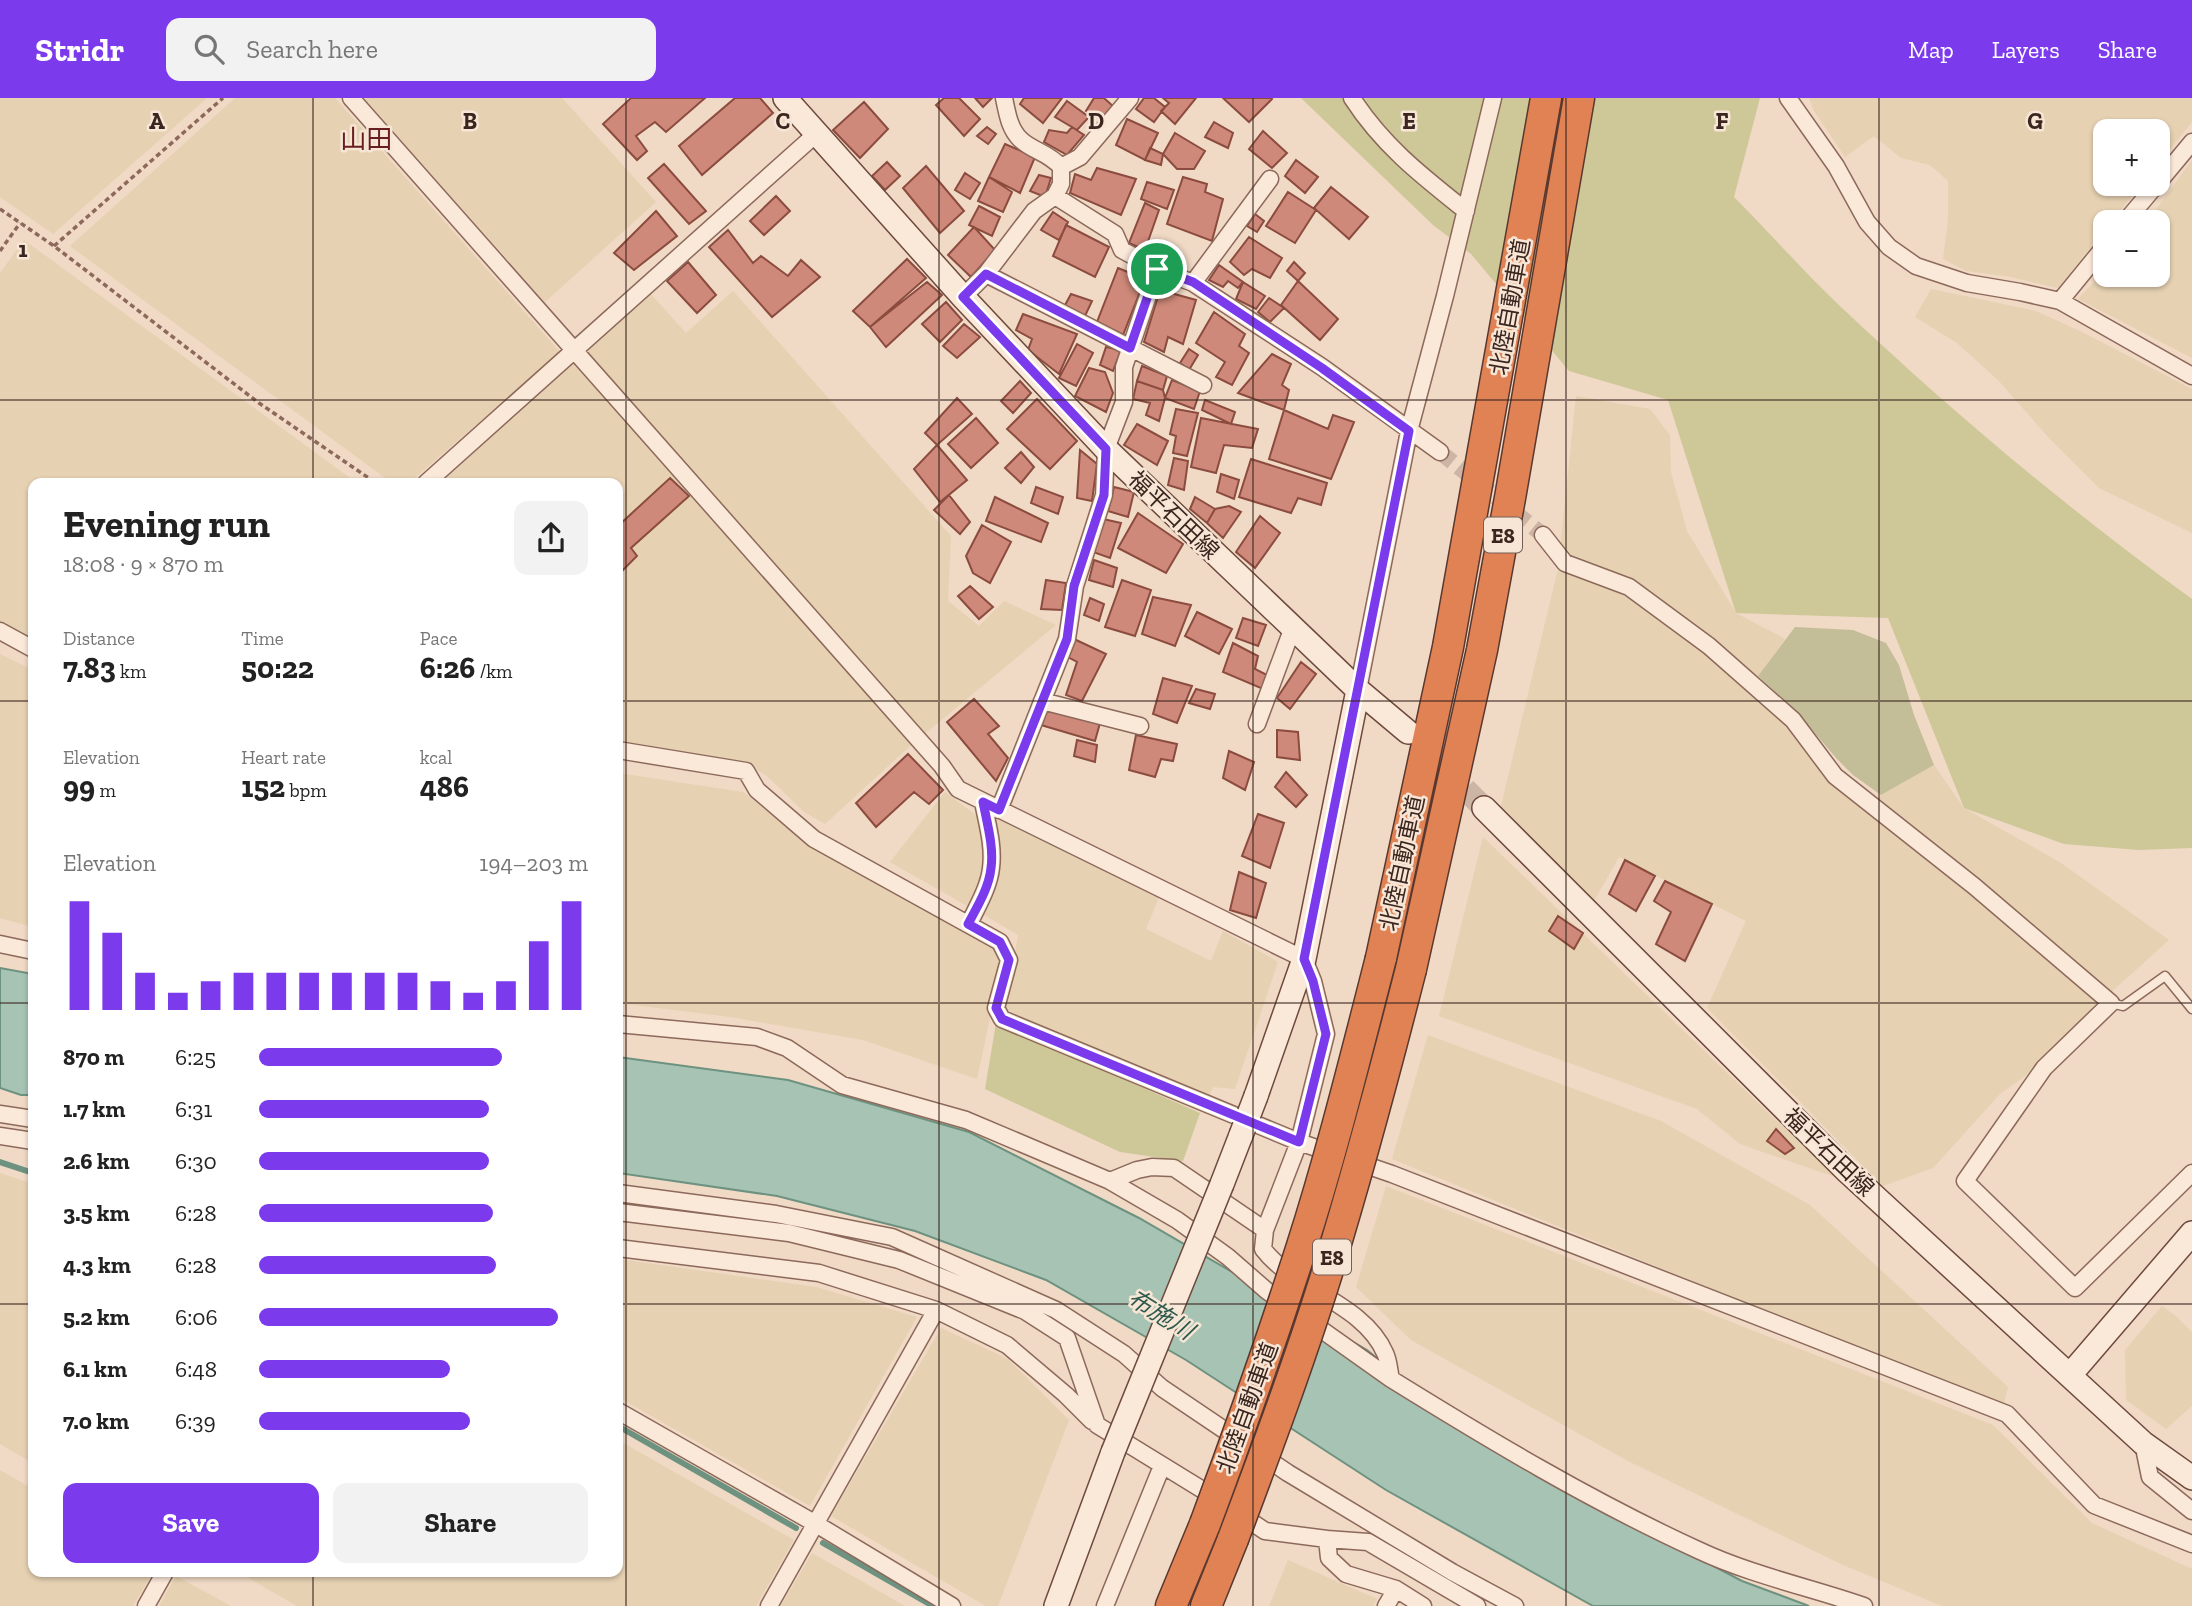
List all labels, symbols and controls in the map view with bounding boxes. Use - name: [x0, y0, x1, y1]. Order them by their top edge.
- search box: [166, 18, 656, 81]
- text: Stridr: [35, 30, 124, 69]
- icon: search: [190, 30, 228, 68]
- text: Search here: [246, 33, 378, 65]
- text: Map: [1908, 35, 1954, 64]
- text: Layers: [1992, 35, 2060, 64]
- text: Share: [2098, 35, 2157, 64]
- text: A: [149, 107, 165, 135]
- text: B: [463, 107, 477, 135]
- text: C: [776, 107, 790, 135]
- text: D: [1088, 107, 1104, 135]
- text: E: [1402, 107, 1416, 135]
- text: F: [1715, 107, 1729, 135]
- text: G: [2027, 107, 2043, 135]
- map controls: [2093, 119, 2170, 287]
- button: +: [2093, 119, 2170, 196]
- district label: 山田: [340, 123, 392, 155]
- button: −: [2093, 210, 2170, 287]
- text: 1: [18, 235, 28, 263]
- street label: 北陸自動車道: [1484, 237, 1536, 377]
- pin: [1127, 239, 1187, 299]
- icon: arrive: [1138, 250, 1176, 288]
- street label: 福平石田線: [1123, 465, 1225, 565]
- text: Evening run: [63, 501, 270, 547]
- button: share: [514, 501, 588, 575]
- road number: E8: [1484, 518, 1522, 552]
- text: 18:08 · 9 × 870 m: [63, 550, 224, 578]
- text: Distance: [63, 627, 135, 650]
- text: Time: [241, 627, 284, 650]
- text: Pace: [420, 627, 457, 650]
- text: 7.83: [63, 650, 116, 686]
- text: 50:22: [241, 650, 314, 686]
- text: 6:26: [420, 650, 475, 686]
- text: km: [116, 660, 146, 683]
- text: /km: [475, 660, 512, 683]
- text: Elevation: [63, 746, 140, 769]
- text: Heart rate: [241, 746, 326, 769]
- text: kcal: [420, 746, 452, 769]
- text: 99: [63, 769, 95, 805]
- text: 152: [241, 769, 285, 805]
- text: 486: [420, 769, 469, 805]
- text: m: [95, 779, 116, 802]
- text: bpm: [285, 779, 327, 802]
- street label: 北陸自動車道: [1374, 793, 1430, 933]
- text: Elevation: [63, 849, 156, 877]
- text: 194–203 m: [479, 849, 588, 877]
- text: 870 m: [63, 1043, 124, 1071]
- text: 6:25: [175, 1043, 216, 1071]
- text: 1.7 km: [63, 1095, 125, 1123]
- text: 6:31: [175, 1095, 212, 1123]
- street label: 福平石田線: [1778, 1102, 1880, 1202]
- text: 2.6 km: [63, 1147, 130, 1175]
- text: 6:30: [175, 1147, 217, 1175]
- text: 3.5 km: [63, 1199, 130, 1227]
- text: 6:28: [175, 1199, 217, 1227]
- road number: E8: [1313, 1240, 1351, 1274]
- text: 4.3 km: [63, 1251, 131, 1279]
- text: 6:28: [175, 1251, 217, 1279]
- water label: 布施川: [1123, 1283, 1202, 1347]
- text: 5.2 km: [63, 1303, 130, 1331]
- text: 6:06: [175, 1303, 218, 1331]
- street label: 北陸自動車道: [1210, 1338, 1284, 1478]
- text: 6.1 km: [63, 1355, 127, 1383]
- text: 6:48: [175, 1355, 217, 1383]
- text: 7.0 km: [63, 1407, 129, 1435]
- text: 6:39: [175, 1407, 216, 1435]
- button: Save: [63, 1483, 319, 1563]
- button: Share: [333, 1483, 588, 1563]

